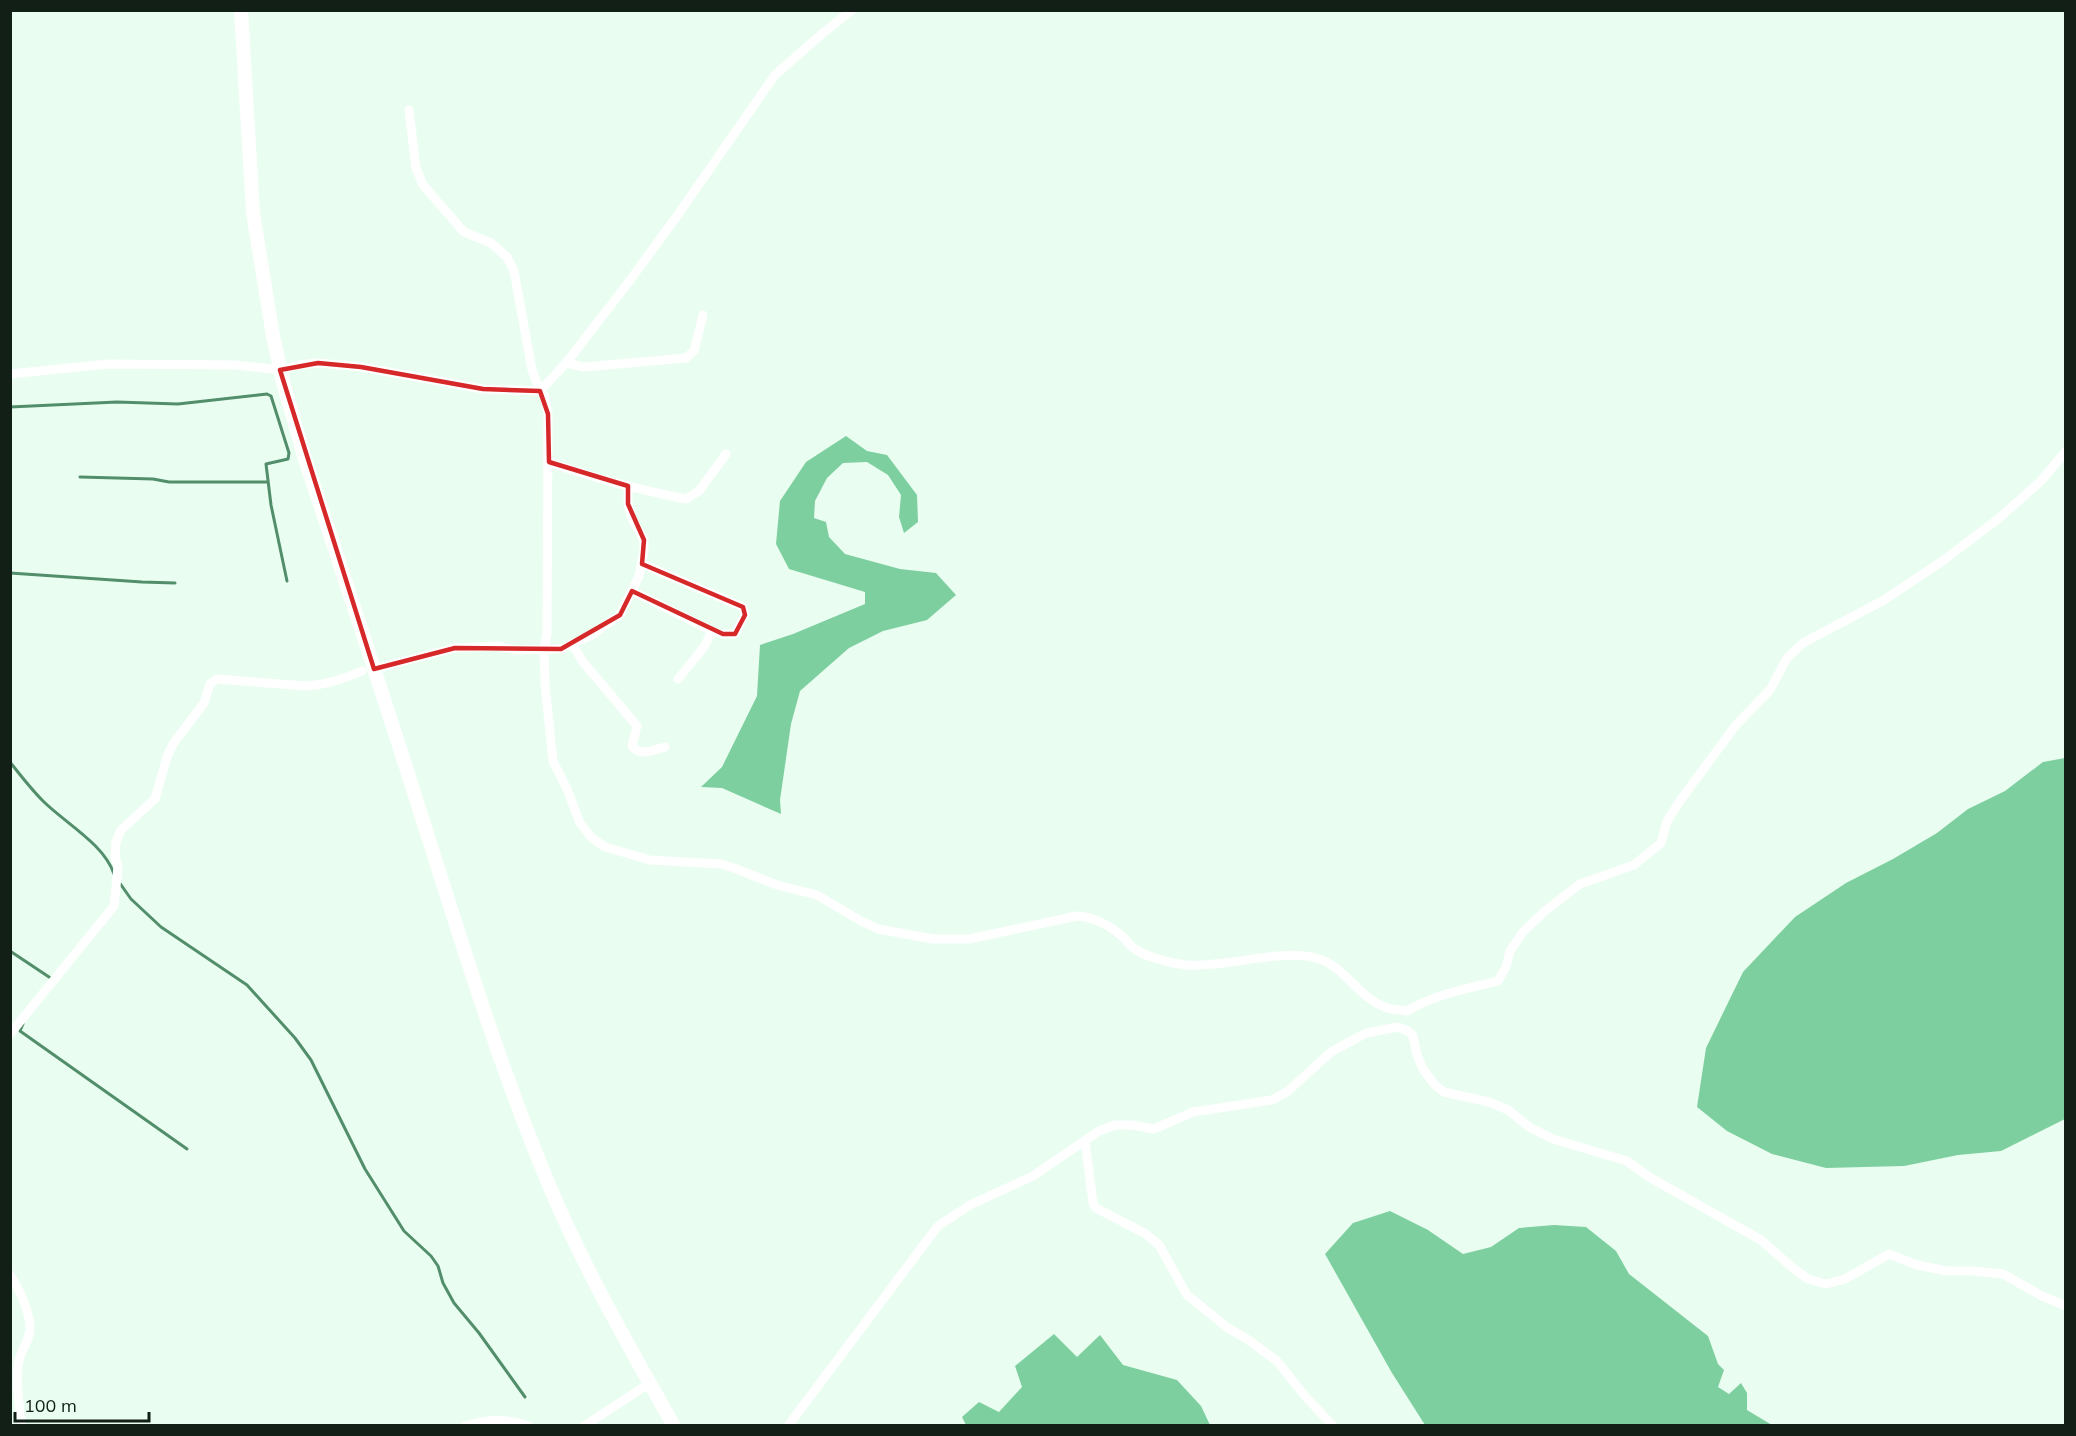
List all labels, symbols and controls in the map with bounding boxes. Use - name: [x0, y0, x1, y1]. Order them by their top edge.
- scale bar: [15, 1385, 148, 1423]
- text: 100 m: [24, 1394, 77, 1417]

